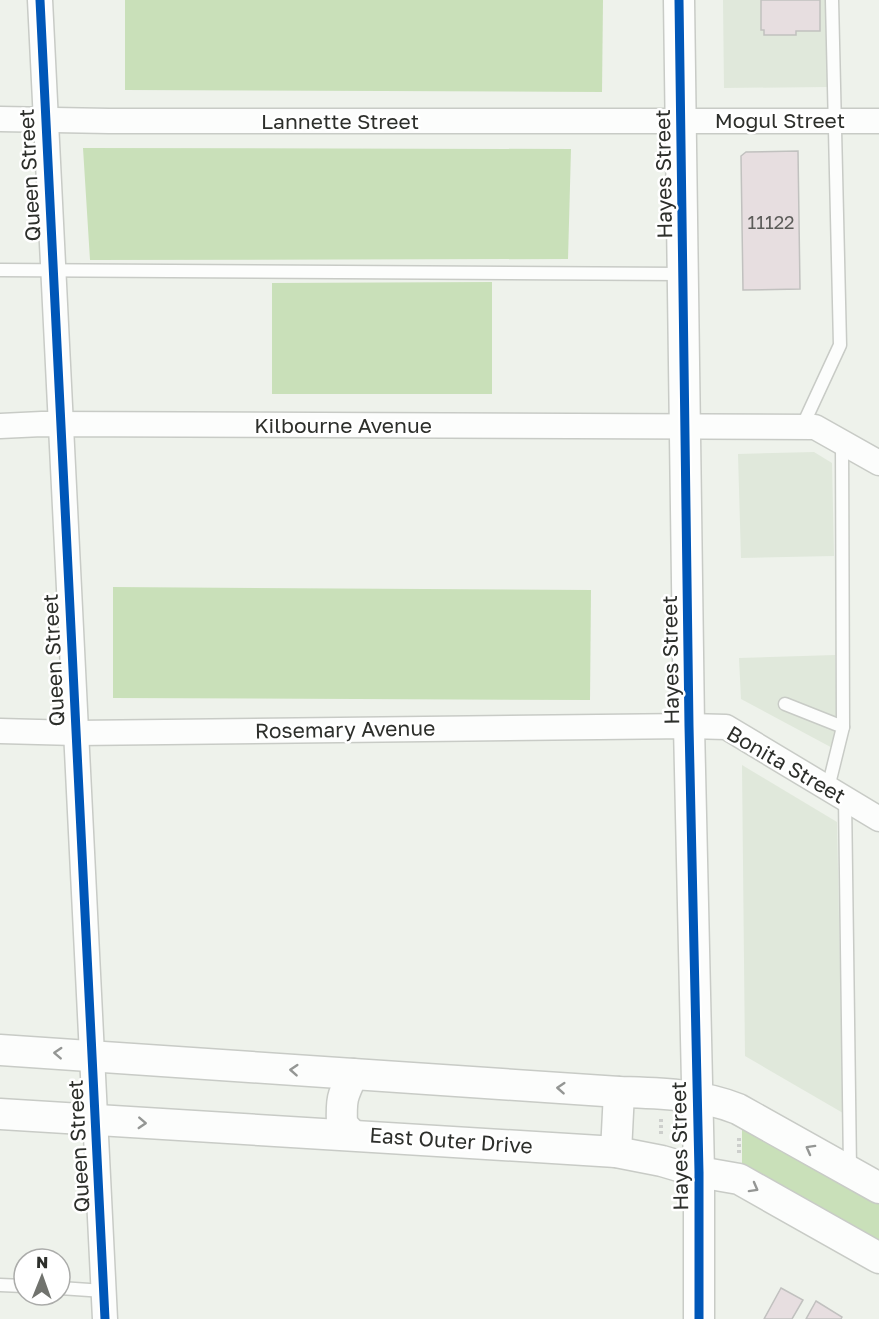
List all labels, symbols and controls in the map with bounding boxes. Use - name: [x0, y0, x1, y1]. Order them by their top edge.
- street label: Mogul Street: [715, 107, 845, 133]
- street label: Queen Street: [13, 108, 45, 242]
- street label: Lannette Street: [261, 108, 419, 134]
- street label: Hayes Street: [649, 109, 677, 239]
- house number: 11122: [747, 211, 795, 233]
- street label: Kilbourne Avenue: [254, 412, 432, 438]
- street label: Queen Street: [37, 593, 69, 727]
- street label: Hayes Street: [656, 595, 684, 725]
- street label: Rosemary Avenue: [255, 714, 435, 744]
- street label: Bonita Street: [722, 720, 851, 809]
- one-way arrow: [53, 1047, 62, 1060]
- one-way arrow: [290, 1064, 299, 1077]
- street label: Queen Street: [62, 1079, 94, 1213]
- street label: Hayes Street: [665, 1081, 693, 1211]
- one-way arrow: [556, 1082, 565, 1095]
- one-way arrow: [138, 1116, 147, 1129]
- street label: East Outer Drive: [369, 1121, 534, 1159]
- one-way arrow: [806, 1145, 816, 1156]
- one-way arrow: [748, 1181, 758, 1192]
- north arrow: [12, 1247, 72, 1307]
- text: N: [36, 1252, 49, 1272]

